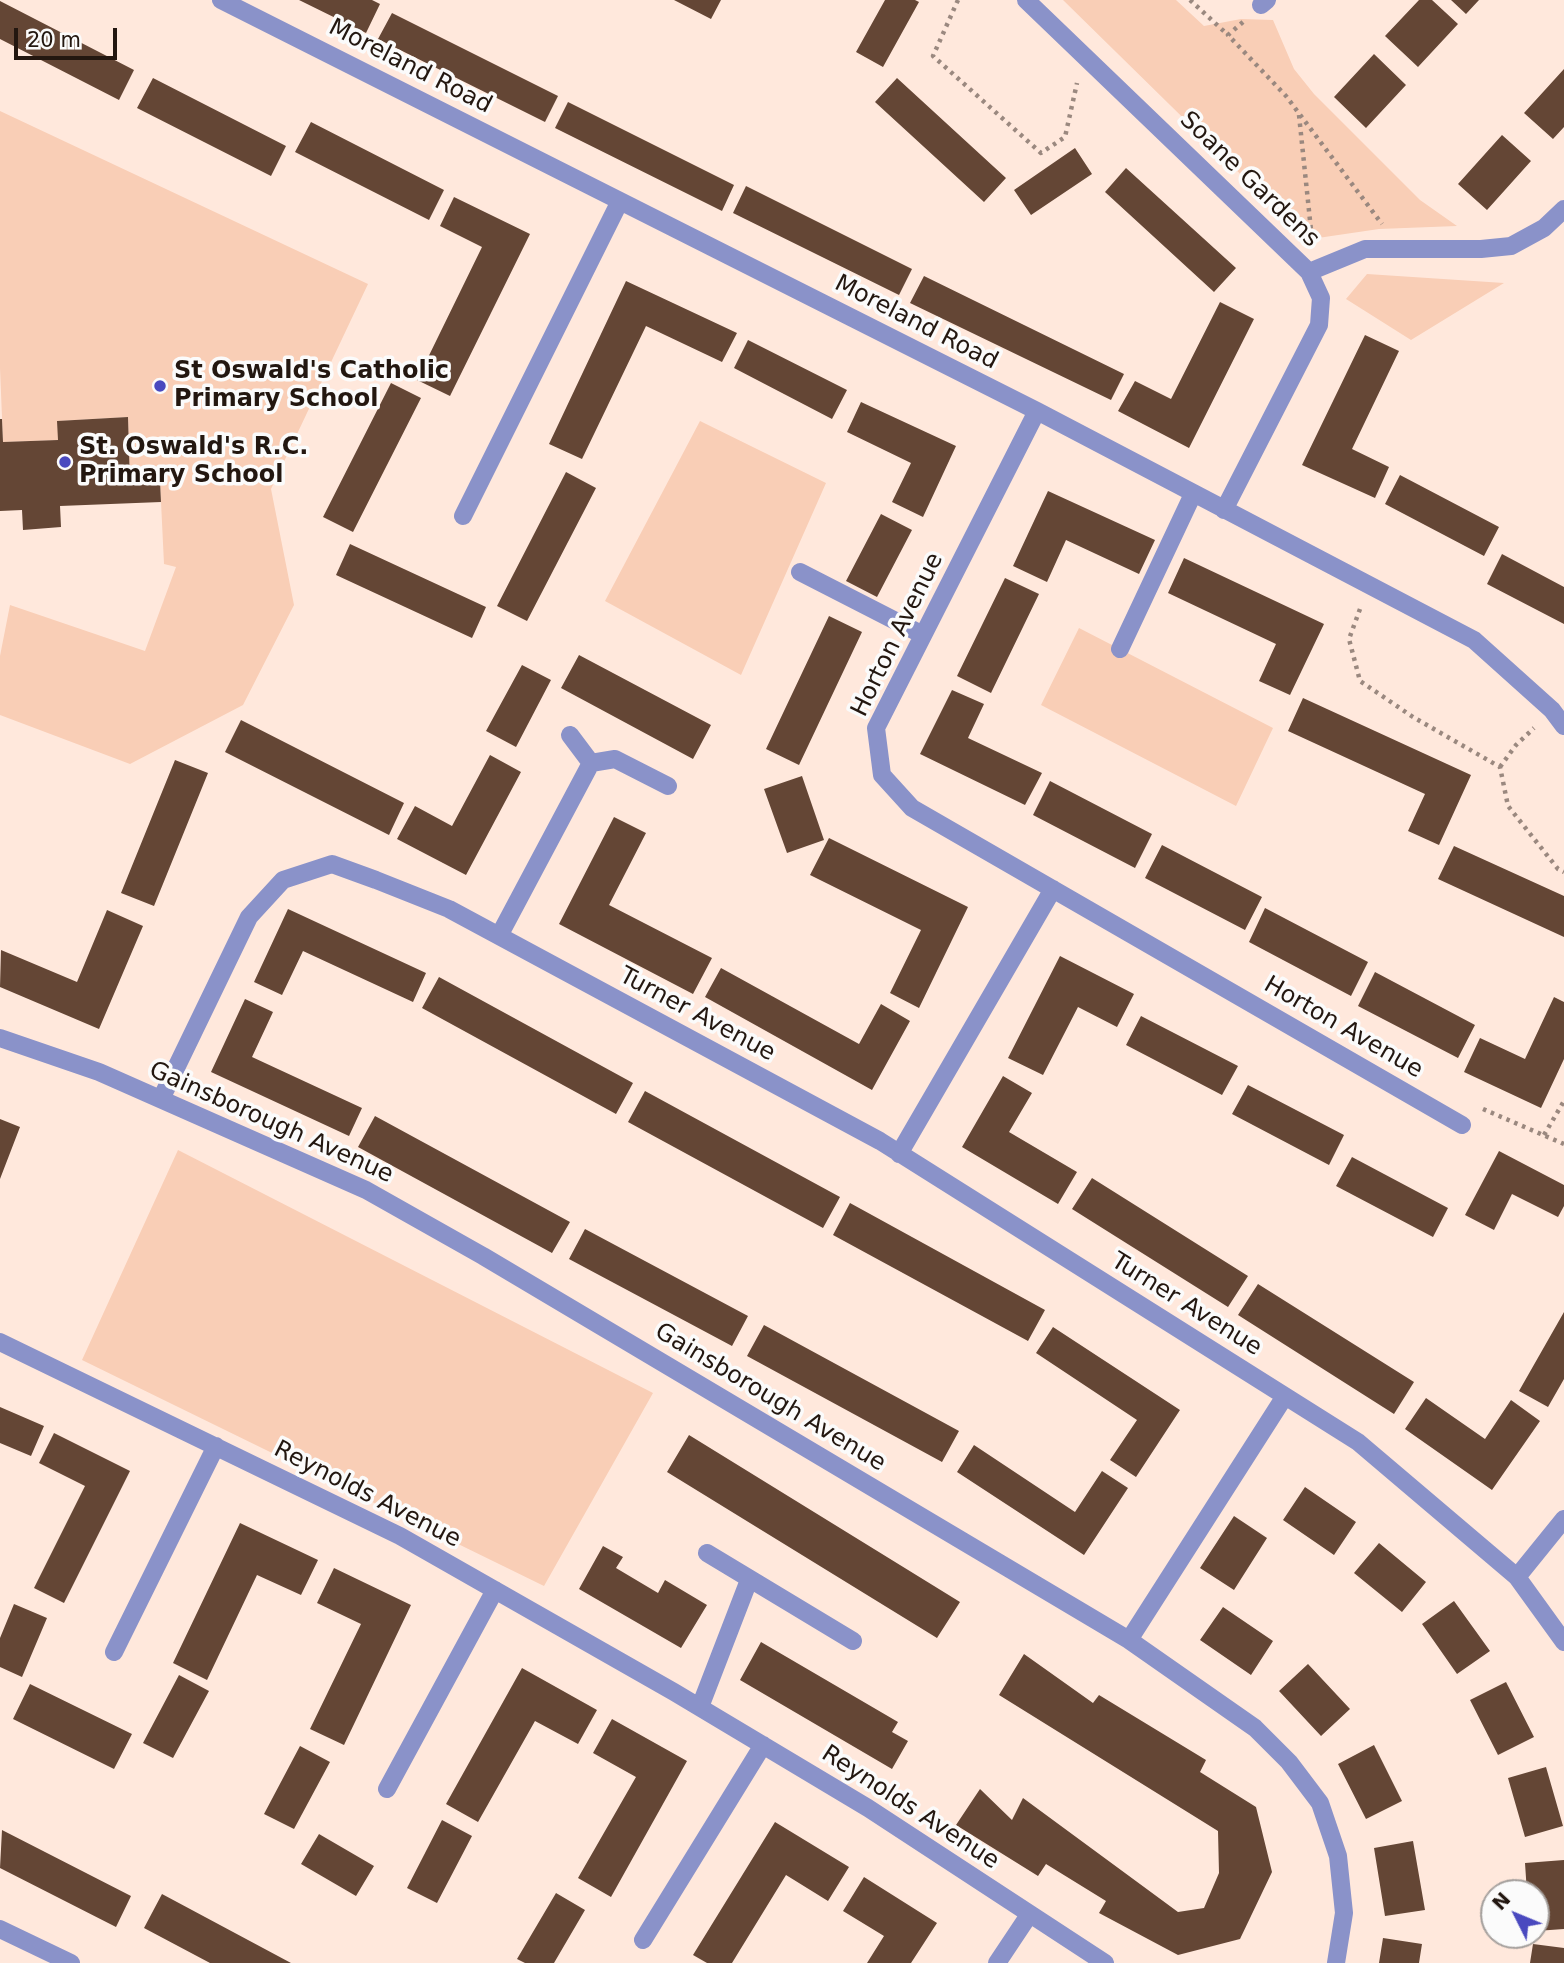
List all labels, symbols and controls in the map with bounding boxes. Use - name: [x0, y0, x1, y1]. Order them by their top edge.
- street label: Moreland Road: [324, 13, 496, 121]
- scale bar: [18, 14, 121, 58]
- text: 20 m: [27, 28, 81, 52]
- street label: Soane Gardens: [1173, 106, 1325, 254]
- street label: Moreland Road: [830, 269, 1002, 377]
- place label: St Oswald's Catholic Primary School: [174, 358, 449, 414]
- marker: St Oswald's Catholic Primary School: [152, 378, 168, 394]
- place label: St. Oswald's R.C. Primary School: [79, 434, 308, 490]
- marker: St. Oswald's R.C. Primary School: [57, 454, 73, 470]
- street label: Horton Avenue: [846, 548, 950, 722]
- street label: Turner Avenue: [614, 962, 780, 1068]
- street label: Horton Avenue: [1258, 971, 1428, 1085]
- street label: Gainsborough Avenue: [145, 1056, 397, 1190]
- street label: Turner Avenue: [1105, 1247, 1267, 1363]
- street label: Gainsborough Avenue: [649, 1318, 891, 1478]
- street label: Reynolds Avenue: [269, 1435, 465, 1555]
- street label: Reynolds Avenue: [816, 1740, 1004, 1876]
- north arrow: [1480, 1879, 1550, 1949]
- text: N: [1488, 1888, 1515, 1914]

